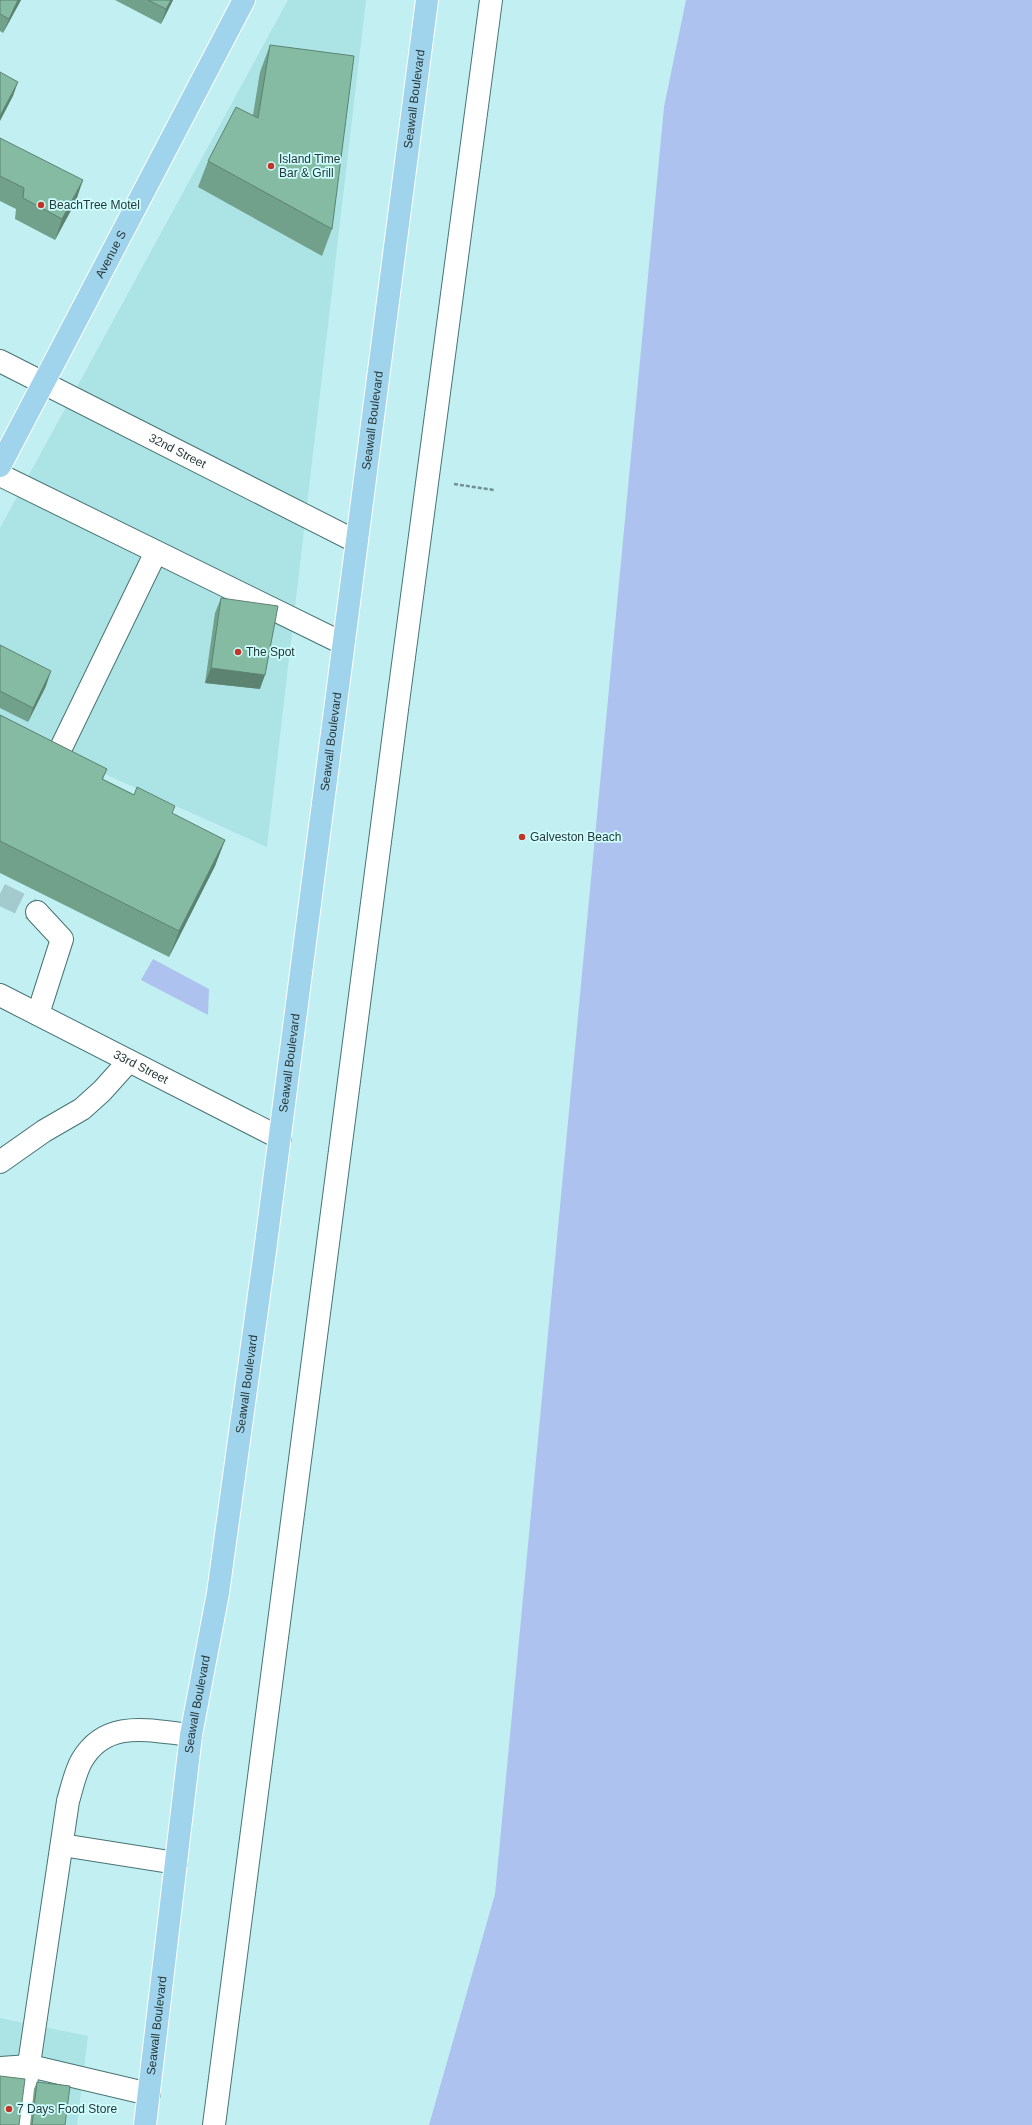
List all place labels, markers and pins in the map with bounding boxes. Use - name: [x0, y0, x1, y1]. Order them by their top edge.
- place label: Island Time Bar & Grill: [279, 152, 341, 180]
- marker: Island Time Bar & Grill: [266, 161, 276, 171]
- place label: BeachTree Motel: [49, 198, 140, 212]
- marker: BeachTree Motel: [36, 200, 46, 210]
- place label: The Spot: [246, 645, 295, 659]
- marker: The Spot: [233, 647, 243, 657]
- place label: Galveston Beach: [530, 830, 621, 844]
- marker: Galveston Beach: [517, 832, 527, 842]
- place label: 7 Days Food Store: [17, 2102, 117, 2116]
- marker: 7 Days Food Store: [4, 2104, 14, 2114]

